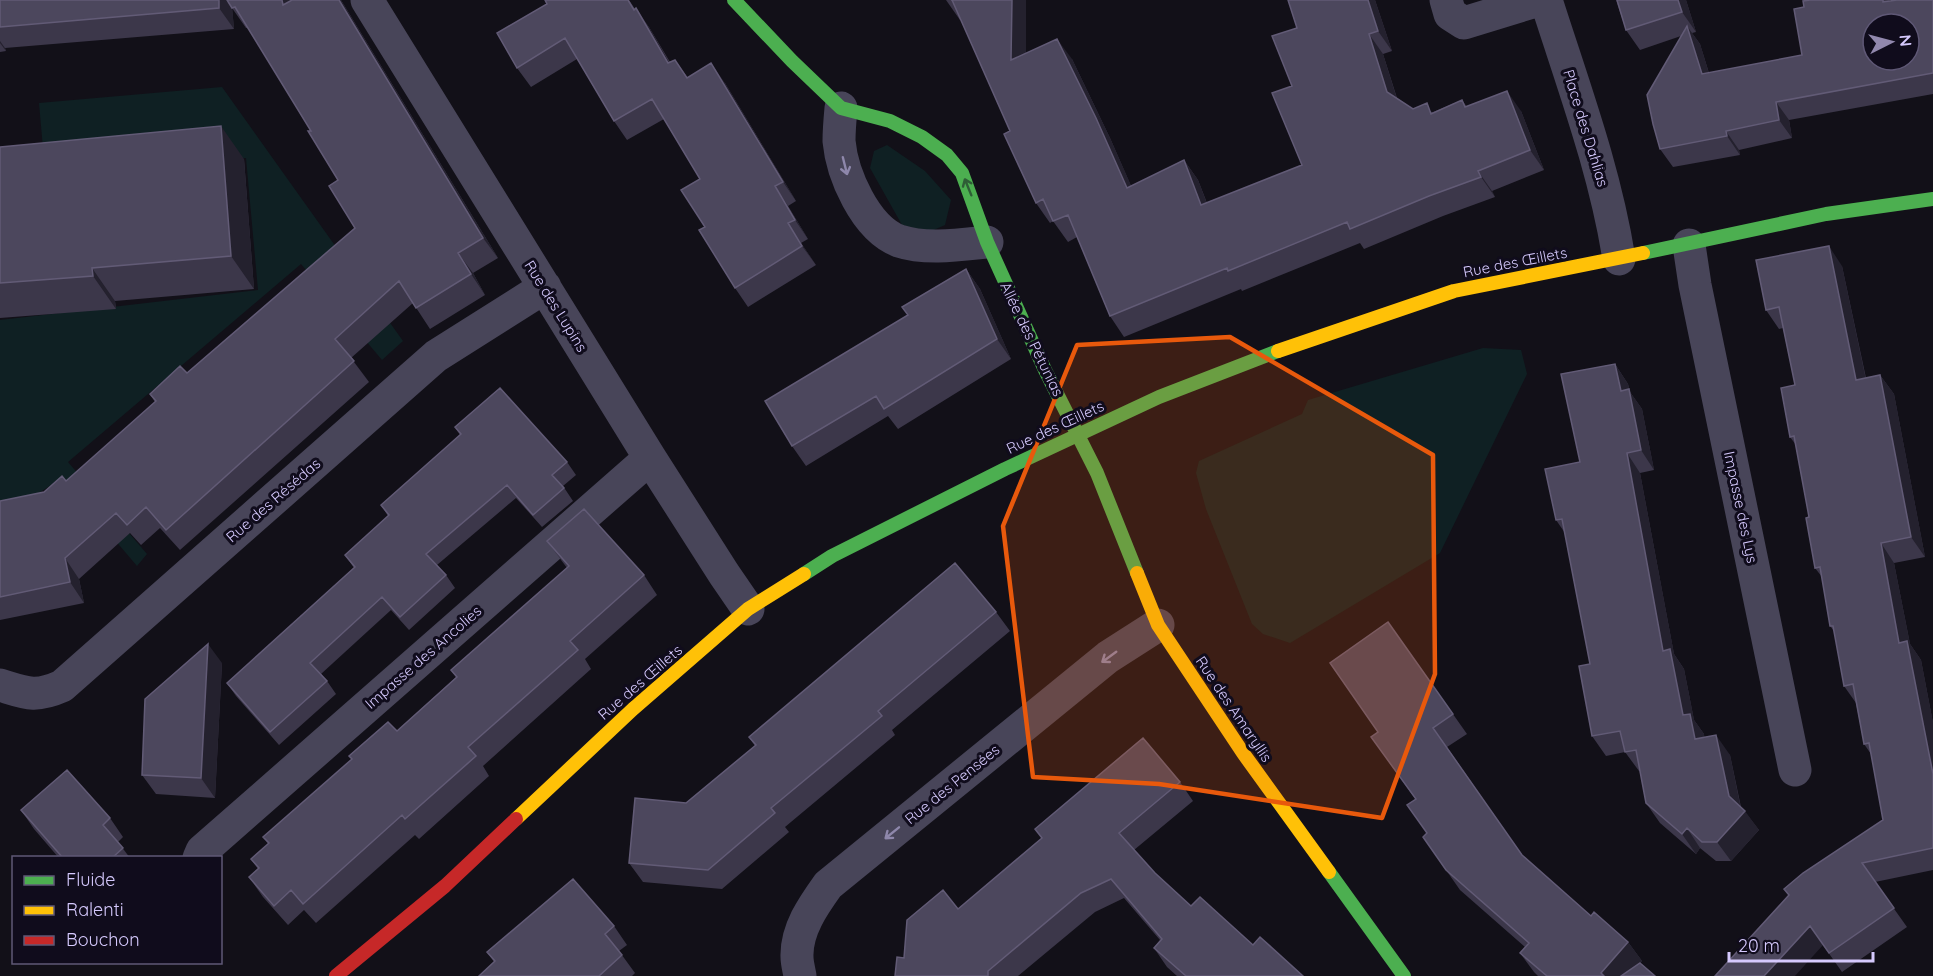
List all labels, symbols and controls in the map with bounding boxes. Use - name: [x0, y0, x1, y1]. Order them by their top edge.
- north arrow: [1861, 12, 1921, 72]
- text: N: [1895, 34, 1916, 47]
- street label: Place des Dahlias: [1559, 67, 1613, 189]
- one-way arrow: [839, 156, 851, 175]
- one-way arrow: [962, 178, 973, 197]
- street label: Rue des Œillets: [1461, 243, 1569, 281]
- street label: Rue des Lupins: [520, 257, 592, 355]
- street label: Allée des Pétunias: [996, 279, 1068, 399]
- street label: Rue des Œillets: [1003, 396, 1107, 458]
- street label: Impasse des Lys: [1720, 449, 1762, 565]
- street label: Rue des Résédas: [222, 454, 324, 546]
- street label: Impasse des Ancolies: [361, 601, 485, 713]
- street label: Rue des Œillets: [594, 640, 686, 724]
- one-way arrow: [1101, 651, 1117, 663]
- street label: Rue des Amaryllis: [1192, 652, 1276, 766]
- street label: Rue des Pensées: [901, 740, 1003, 828]
- one-way arrow: [885, 826, 900, 840]
- legend: [12, 856, 222, 964]
- text: Fluide: [66, 868, 115, 891]
- text: Ralenti: [66, 898, 124, 921]
- scale bar: [1729, 925, 1873, 963]
- text: Bouchon: [66, 928, 140, 951]
- text: 20 m: [1738, 934, 1780, 957]

